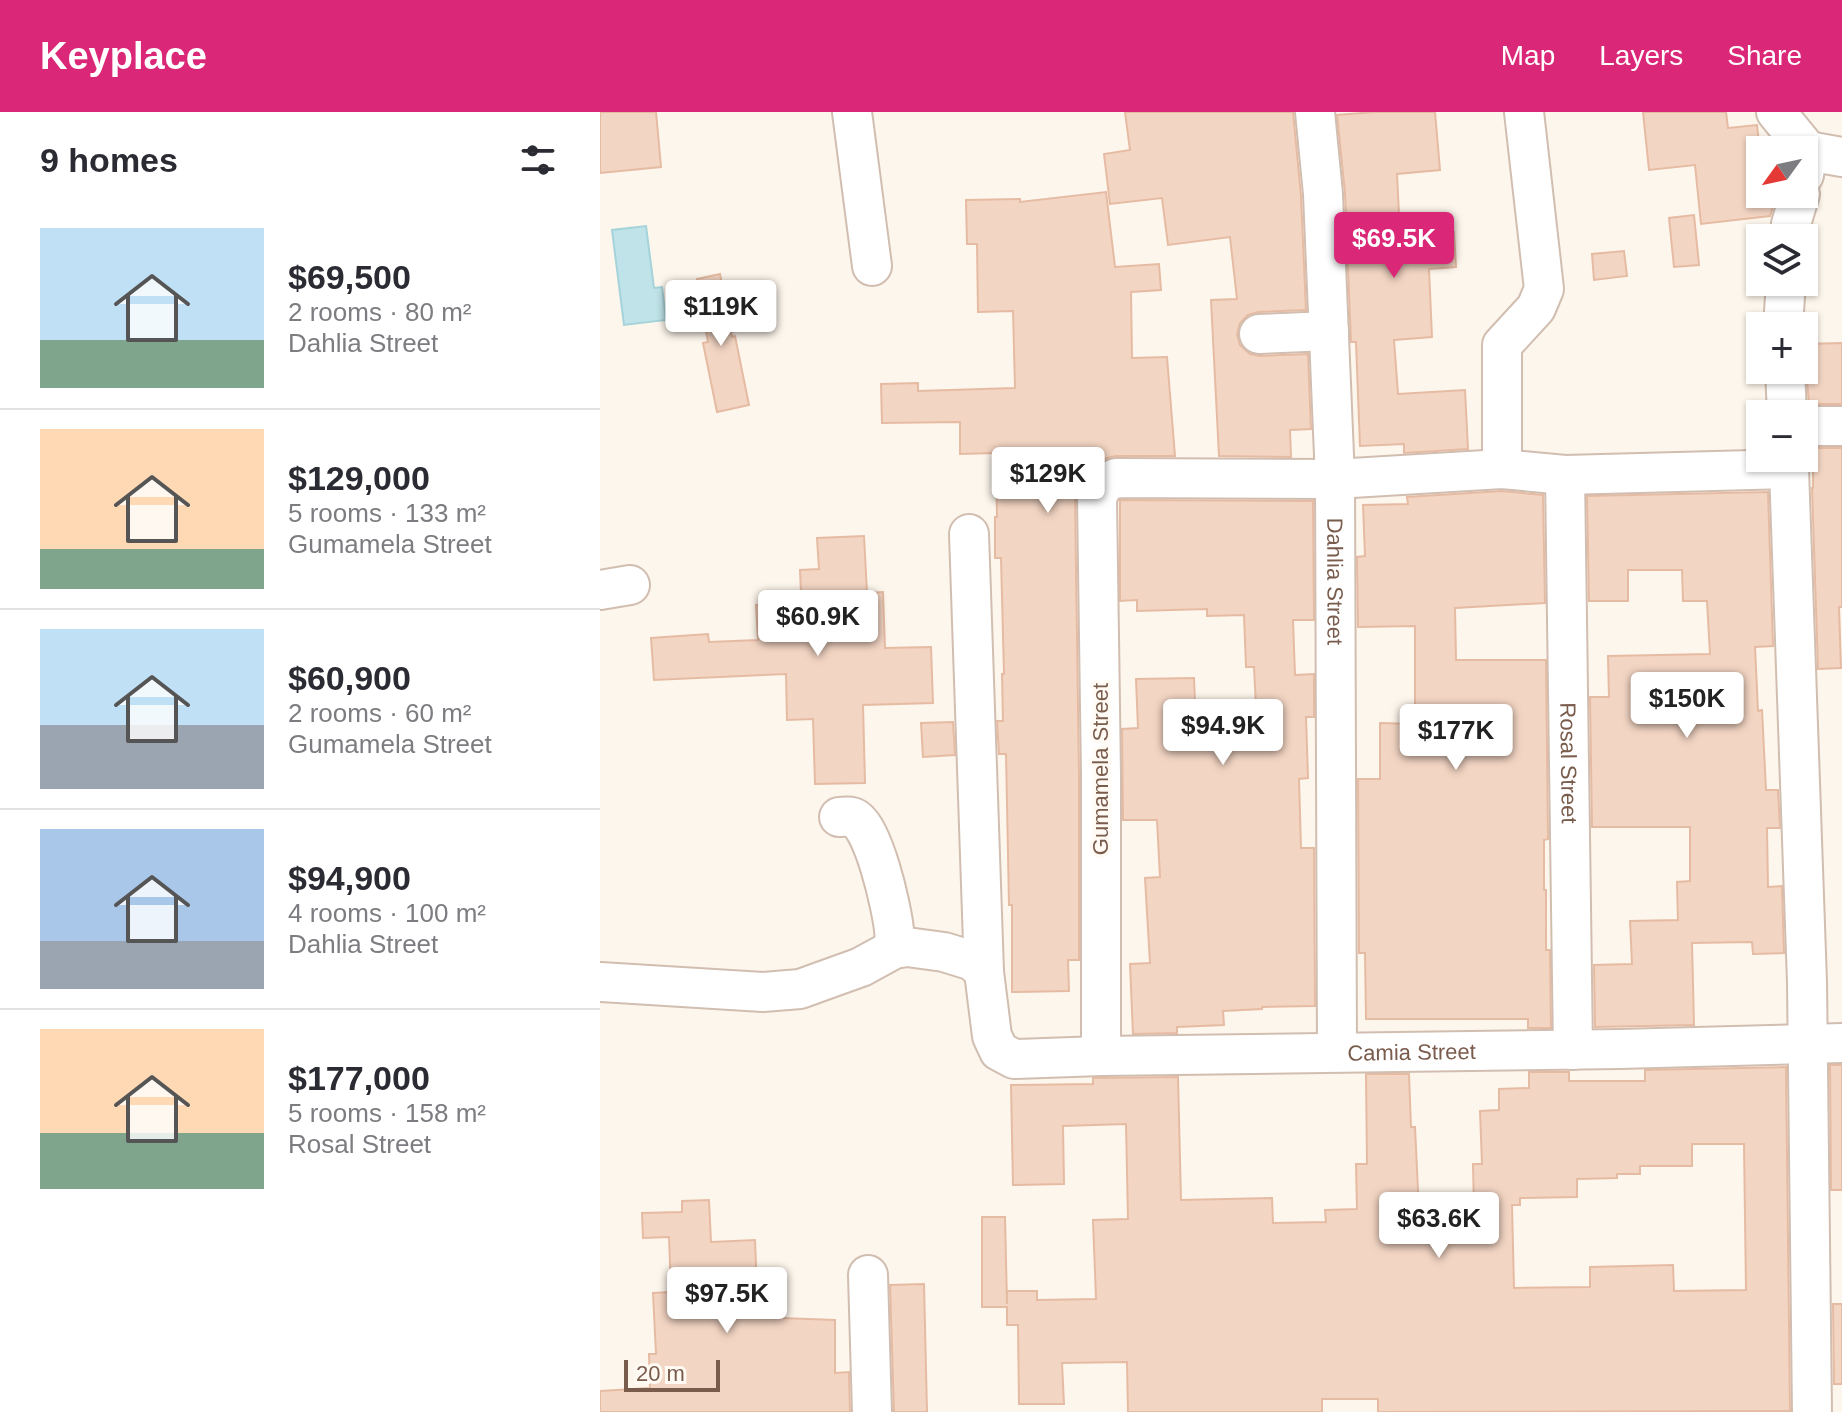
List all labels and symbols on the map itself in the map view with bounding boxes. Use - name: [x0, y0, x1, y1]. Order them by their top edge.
- north arrow: [1746, 136, 1818, 208]
- pin: $69.5K: [1329, 212, 1459, 280]
- pin: $119K: [665, 280, 777, 348]
- pin: $129K: [992, 447, 1104, 515]
- street label: Dahlia Street: [1323, 518, 1348, 645]
- pin: $60.9K: [753, 590, 883, 658]
- pin: $150K: [1631, 672, 1743, 740]
- street label: Gumamela Street: [1088, 683, 1113, 855]
- pin: $94.9K: [1158, 699, 1288, 767]
- street label: Rosal Street: [1556, 702, 1582, 824]
- pin: $177K: [1400, 704, 1512, 772]
- street label: Camia Street: [1347, 1038, 1476, 1065]
- pin: $63.6K: [1374, 1192, 1504, 1260]
- pin: $97.5K: [662, 1267, 792, 1335]
- scale bar: [624, 1356, 720, 1392]

